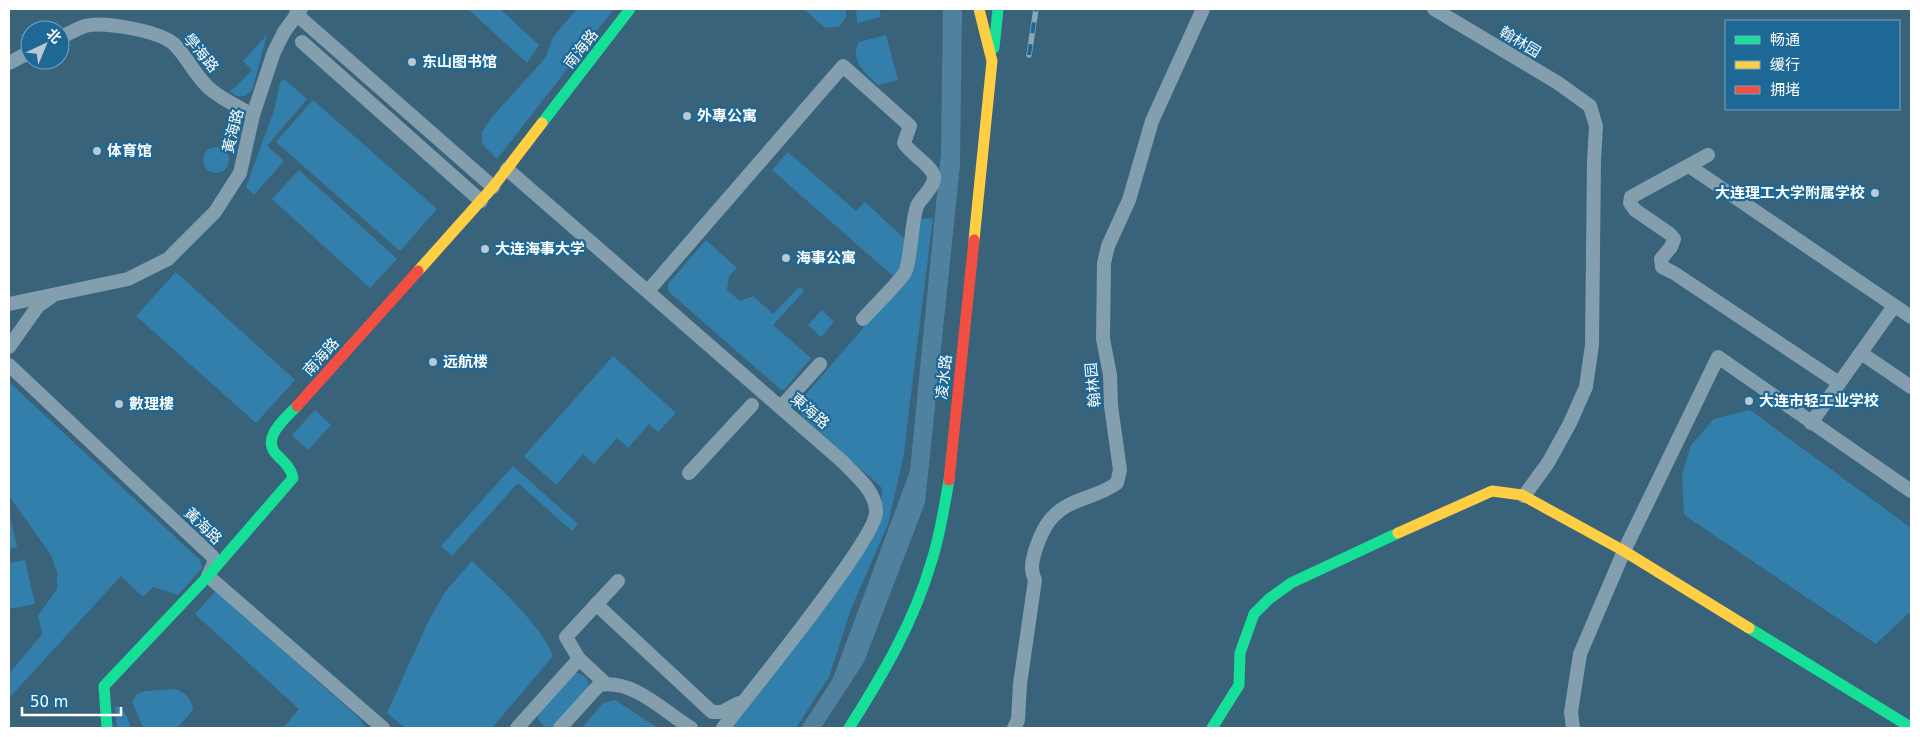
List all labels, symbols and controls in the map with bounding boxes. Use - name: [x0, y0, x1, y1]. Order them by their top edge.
- north arrow: [20, 20, 70, 70]
- legend: [1725, 20, 1900, 110]
- street label: 翰林园: [1496, 23, 1544, 61]
- text: 北: [43, 25, 65, 46]
- street label: 南海路: [560, 26, 602, 72]
- street label: 學海路: [180, 30, 222, 76]
- text: 畅通: [1770, 31, 1800, 49]
- place label: 东山图书馆: [422, 53, 497, 71]
- marker: 东山图书馆: [406, 56, 418, 68]
- text: 缓行: [1770, 56, 1800, 74]
- text: 拥堵: [1770, 81, 1800, 99]
- street label: 黃海路: [219, 107, 247, 155]
- place label: 外專公寓: [697, 107, 757, 125]
- marker: 外專公寓: [681, 110, 693, 122]
- place label: 体育馆: [107, 142, 152, 160]
- marker: 体育馆: [91, 145, 103, 157]
- place label: 大连理工大学附属学校: [1715, 184, 1865, 202]
- marker: 大连理工大学附属学校: [1869, 187, 1881, 199]
- place label: 大连海事大学: [495, 240, 585, 258]
- marker: 大连海事大学: [479, 243, 491, 255]
- place label: 海事公寓: [796, 249, 856, 267]
- marker: 海事公寓: [780, 252, 792, 264]
- street label: 南海路: [299, 334, 343, 380]
- place label: 远航楼: [443, 353, 488, 371]
- street label: 凌水路: [933, 354, 955, 400]
- marker: 远航楼: [427, 356, 439, 368]
- street label: 翰林园: [1082, 362, 1104, 408]
- street label: 東海路: [787, 389, 833, 433]
- place label: 大连市轻工业学校: [1759, 392, 1879, 410]
- place label: 數理樓: [129, 395, 174, 413]
- marker: 大连市轻工业学校: [1743, 395, 1755, 407]
- marker: 數理樓: [113, 398, 125, 410]
- street label: 黃海路: [181, 504, 225, 548]
- scale bar: [22, 684, 121, 716]
- text: 50 m: [30, 693, 68, 711]

